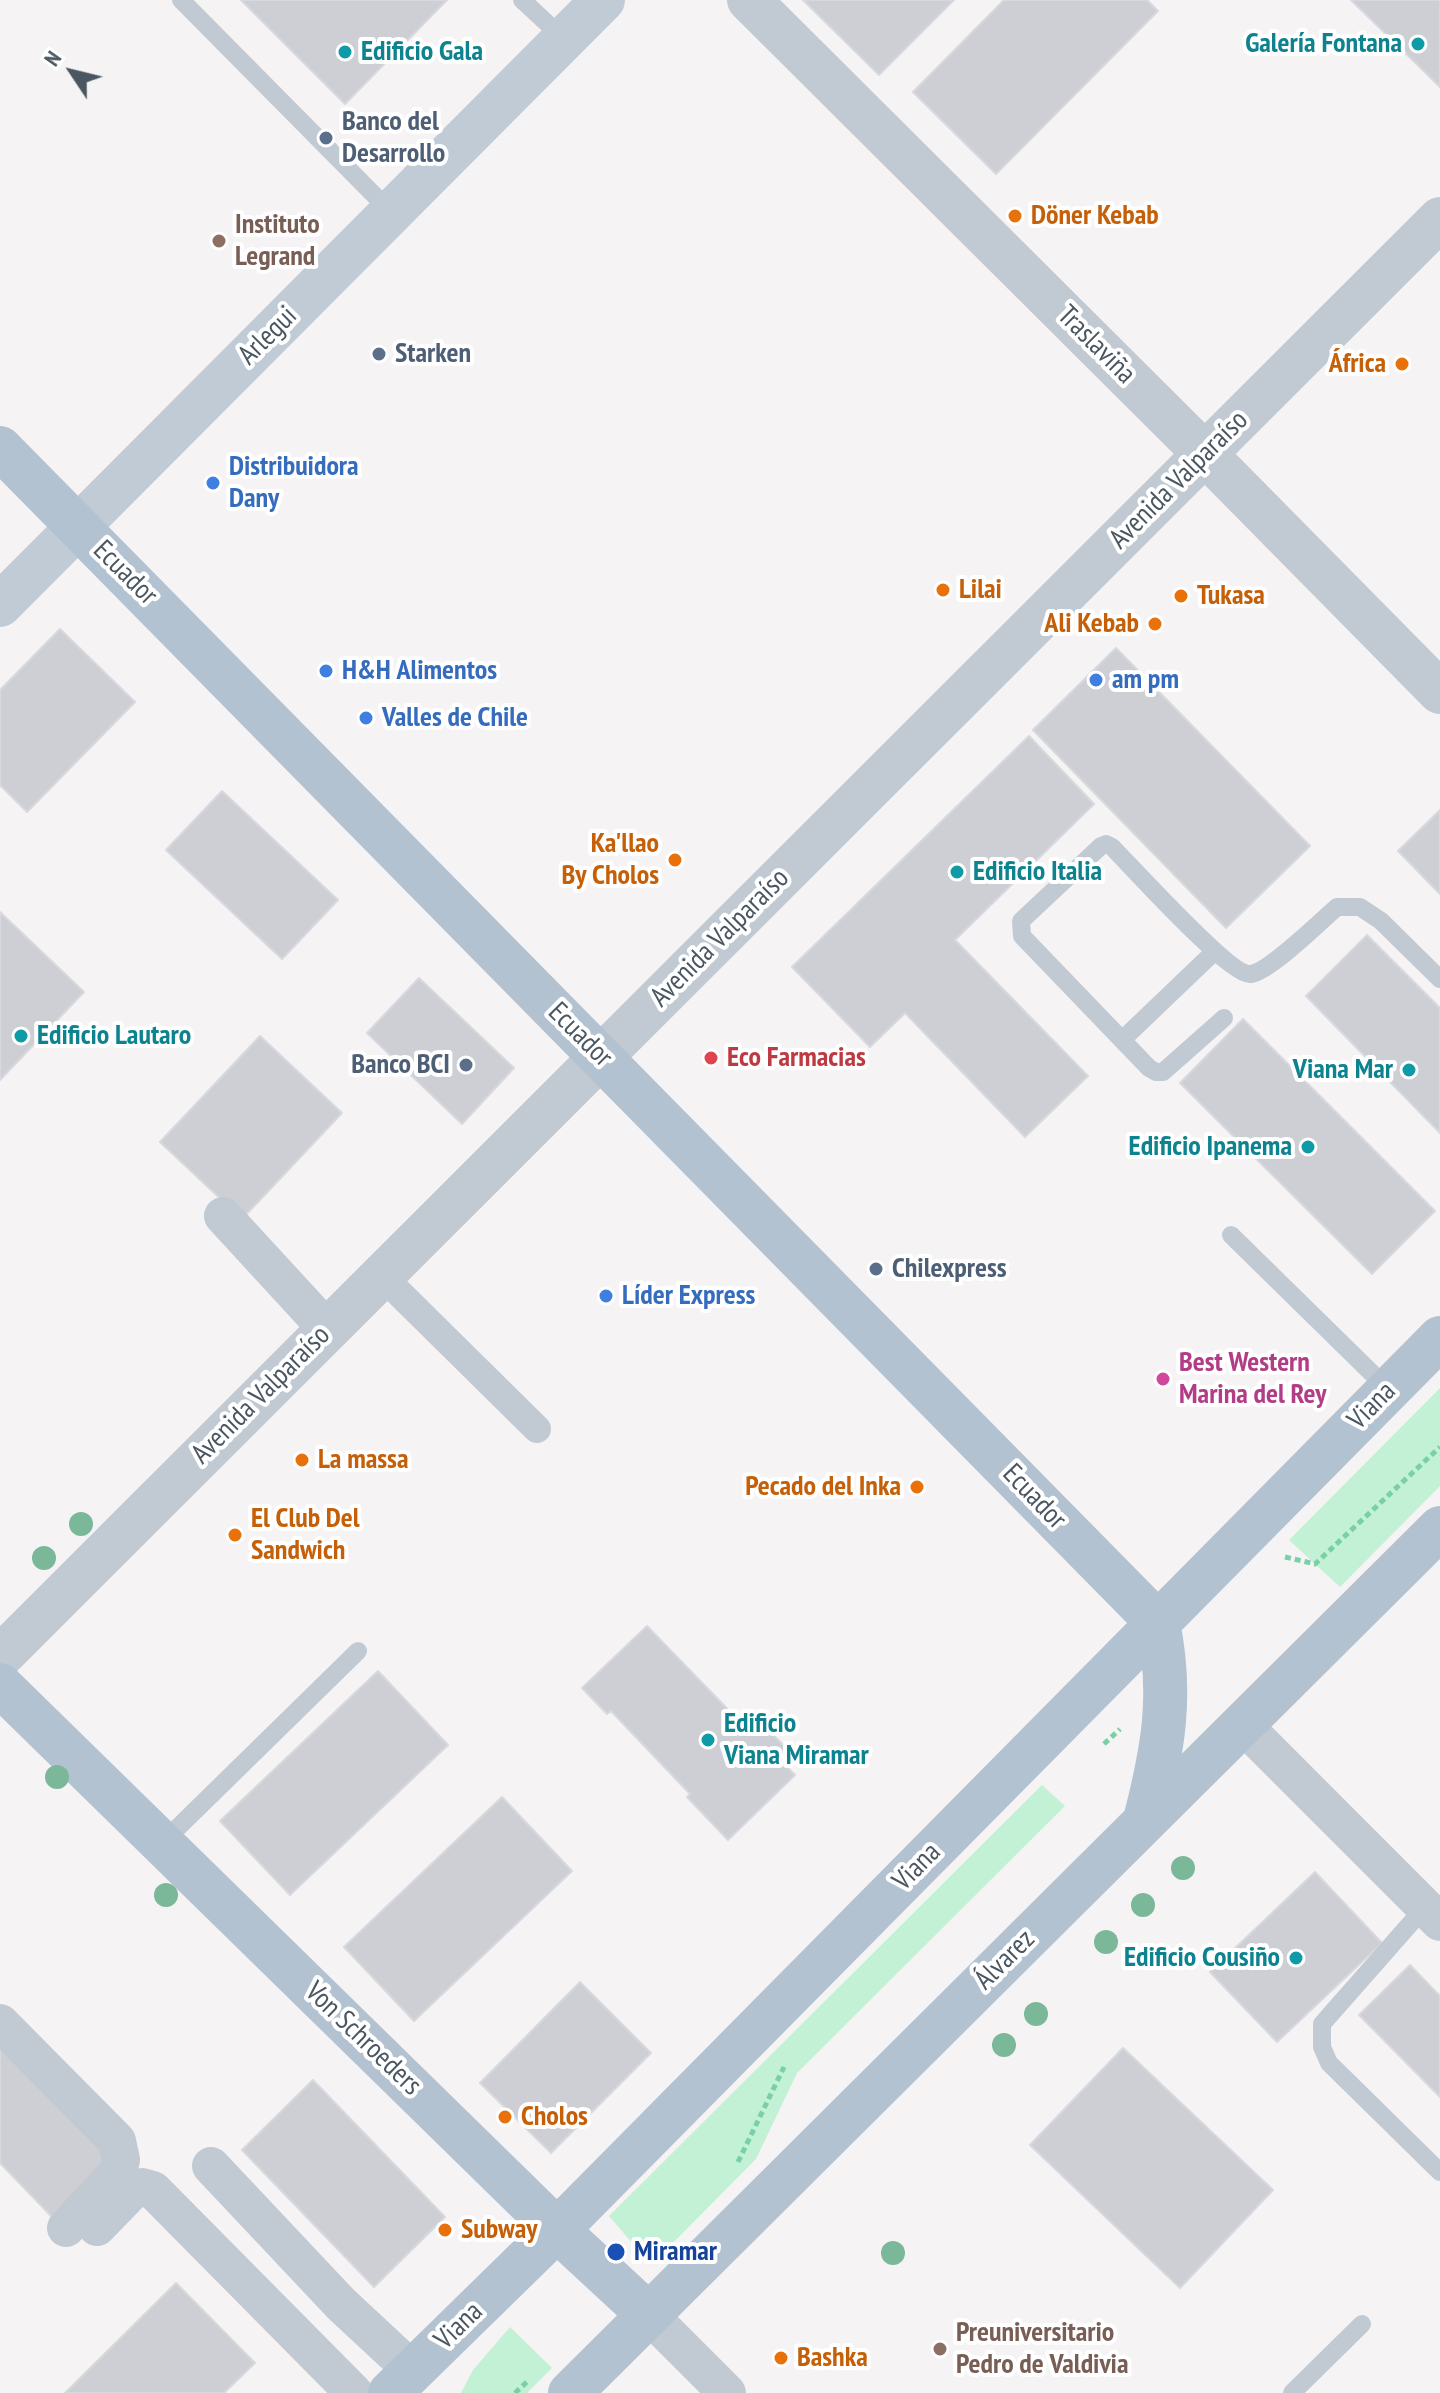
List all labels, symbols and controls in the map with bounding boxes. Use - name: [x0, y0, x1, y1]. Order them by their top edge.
- place label: Galería Fontana: [1245, 27, 1402, 61]
- north arrow: [32, 32, 112, 112]
- place label: Edificio Gala: [361, 35, 483, 69]
- marker: Galería Fontana: [1409, 35, 1427, 53]
- marker: Edificio Gala: [336, 43, 354, 61]
- text: N: [37, 45, 67, 71]
- place label: Banco del Desarrollo: [342, 105, 445, 171]
- marker: Banco del Desarrollo: [317, 129, 335, 147]
- place label: Döner Kebab: [1031, 199, 1159, 233]
- marker: Döner Kebab: [1006, 207, 1024, 225]
- place label: Instituto Legrand: [235, 208, 320, 274]
- marker: Instituto Legrand: [210, 232, 228, 250]
- street label: Traslaviña: [1050, 299, 1142, 391]
- street label: Arlegui: [232, 300, 304, 372]
- place label: Starken: [395, 337, 471, 371]
- marker: Starken: [370, 345, 388, 363]
- place label: África: [1329, 347, 1386, 381]
- marker: África: [1393, 355, 1411, 373]
- street label: Avenida Valparaíso: [1103, 404, 1255, 556]
- place label: Distribuidora Dany: [229, 450, 359, 516]
- marker: Distribuidora Dany: [204, 474, 222, 492]
- street label: Ecuador: [86, 534, 164, 612]
- place label: Lilai: [959, 573, 1002, 607]
- place label: Tukasa: [1197, 579, 1265, 613]
- marker: Lilai: [934, 581, 952, 599]
- marker: Tukasa: [1172, 587, 1190, 605]
- place label: Ali Kebab: [1044, 607, 1139, 641]
- marker: Ali Kebab: [1146, 615, 1164, 633]
- place label: H&H Alimentos: [342, 654, 497, 688]
- marker: H&H Alimentos: [317, 662, 335, 680]
- place label: am pm: [1112, 663, 1179, 697]
- marker: am pm: [1087, 671, 1105, 689]
- place label: Valles de Chile: [382, 701, 528, 735]
- marker: Valles de Chile: [357, 709, 375, 727]
- place label: Ka'llao By Cholos: [561, 827, 659, 893]
- marker: Ka'llao By Cholos: [666, 851, 684, 869]
- place label: Edificio Italia: [973, 855, 1102, 889]
- street label: Avenida Valparaíso: [644, 862, 796, 1014]
- marker: Edificio Italia: [948, 863, 966, 881]
- street label: Ecuador: [541, 996, 619, 1074]
- place label: Edificio Lautaro: [37, 1019, 191, 1053]
- marker: Edificio Lautaro: [12, 1027, 30, 1045]
- place label: Eco Farmacias: [727, 1041, 866, 1075]
- place label: Banco BCI: [351, 1048, 450, 1082]
- marker: Eco Farmacias: [702, 1049, 720, 1067]
- place label: Viana Mar: [1293, 1053, 1393, 1087]
- marker: Banco BCI: [457, 1056, 475, 1074]
- marker: Viana Mar: [1400, 1061, 1418, 1079]
- place label: Edificio Ipanema: [1129, 1130, 1292, 1164]
- marker: Edificio Ipanema: [1299, 1138, 1317, 1156]
- place label: Chilexpress: [892, 1252, 1007, 1286]
- marker: Chilexpress: [867, 1260, 885, 1278]
- place label: Líder Express: [622, 1279, 755, 1313]
- marker: Líder Express: [597, 1287, 615, 1305]
- street label: Avenida Valparaíso: [185, 1319, 337, 1471]
- place label: Best Western Marina del Rey: [1179, 1346, 1326, 1412]
- marker: Best Western Marina del Rey: [1154, 1370, 1172, 1388]
- street label: Viana: [1341, 1375, 1403, 1437]
- place label: La massa: [318, 1443, 408, 1477]
- marker: La massa: [293, 1451, 311, 1469]
- street label: Ecuador: [995, 1458, 1073, 1536]
- place label: Pecado del Inka: [745, 1470, 901, 1504]
- marker: Pecado del Inka: [908, 1478, 926, 1496]
- place label: El Club Del Sandwich: [251, 1502, 360, 1568]
- marker: El Club Del Sandwich: [226, 1526, 244, 1544]
- place label: Edificio Viana Miramar: [724, 1707, 869, 1773]
- marker: Edificio Viana Miramar: [699, 1731, 717, 1749]
- street label: Viana: [886, 1836, 948, 1898]
- street label: Álvarez: [968, 1923, 1042, 1997]
- place label: Edificio Cousiño: [1124, 1941, 1280, 1975]
- marker: Edificio Cousiño: [1287, 1949, 1305, 1967]
- street label: Von Schroeders: [298, 1975, 428, 2103]
- place label: Cholos: [521, 2100, 588, 2134]
- marker: Cholos: [496, 2108, 514, 2126]
- place label: Subway: [461, 2213, 537, 2247]
- marker: Subway: [436, 2221, 454, 2239]
- place label: Miramar: [634, 2235, 717, 2269]
- marker: Miramar: [605, 2241, 627, 2263]
- street label: Viana: [428, 2295, 490, 2357]
- place label: Preuniversitario Pedro de Valdivia: [956, 2316, 1128, 2382]
- marker: Preuniversitario Pedro de Valdivia: [931, 2340, 949, 2358]
- place label: Bashka: [797, 2341, 868, 2375]
- marker: Bashka: [772, 2349, 790, 2367]

